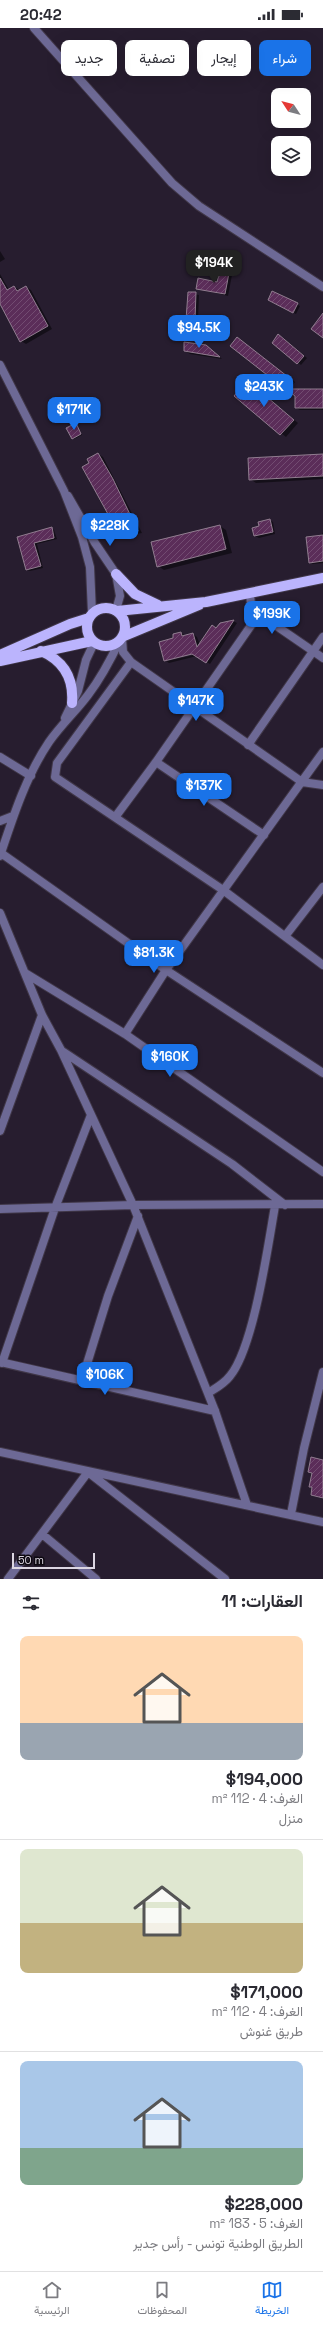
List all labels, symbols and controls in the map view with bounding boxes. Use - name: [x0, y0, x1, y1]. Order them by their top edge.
- text: 20:42: [20, 5, 62, 24]
- chip: جديد: [61, 40, 117, 76]
- chip: تصفية: [125, 40, 189, 76]
- chip: إيجار: [197, 40, 251, 76]
- chip: شراء: [259, 40, 311, 76]
- north arrow: [271, 88, 311, 128]
- map controls: [271, 88, 311, 176]
- button: layers: [271, 136, 311, 176]
- pin: $194K: [186, 250, 242, 284]
- text: $194K: [195, 254, 233, 271]
- pin: $94.5K: [166, 315, 232, 349]
- text: $94.5K: [177, 319, 221, 336]
- pin: $243K: [236, 374, 292, 408]
- text: $243K: [244, 378, 284, 395]
- pin: $171K: [46, 397, 102, 431]
- text: $171K: [57, 401, 91, 418]
- pin: $228K: [82, 513, 138, 547]
- text: $228K: [90, 517, 130, 534]
- pin: $199K: [244, 601, 300, 635]
- text: $199K: [253, 605, 291, 622]
- pin: $147K: [168, 688, 224, 722]
- text: $147K: [178, 692, 214, 709]
- pin: $137K: [176, 773, 232, 807]
- text: $137K: [186, 777, 223, 794]
- pin: $81.3K: [121, 940, 187, 974]
- text: $81.3K: [133, 944, 175, 961]
- pin: $160K: [142, 1044, 198, 1078]
- text: $160K: [151, 1048, 189, 1065]
- pin: $106K: [77, 1362, 133, 1396]
- text: $106K: [86, 1366, 124, 1383]
- scale bar: [12, 1551, 95, 1570]
- text: 50 m: [18, 1553, 44, 1567]
- text: العقارات: 11: [221, 1590, 303, 1612]
- icon: filters: [20, 1592, 42, 1614]
- icon: home: [126, 1662, 198, 1734]
- text: $194,000: [226, 1768, 303, 1790]
- text: الغرف: 4 · 112 m²: [212, 1790, 303, 1807]
- text: منزل: [279, 1810, 303, 1827]
- icon: home: [126, 1875, 198, 1947]
- text: $171,000: [230, 1981, 303, 2003]
- text: الغرف: 4 · 112 m²: [212, 2003, 303, 2020]
- text: طريق غنوش: [240, 2023, 303, 2040]
- icon: home: [126, 2087, 198, 2159]
- text: $228,000: [224, 2193, 303, 2215]
- text: الغرف: 5 · 183 m²: [209, 2215, 303, 2232]
- text: الطريق الوطنية تونس - رأس جدير: [133, 2235, 303, 2252]
- tab: الرئيسية: [34, 2279, 70, 2320]
- tab: المحفوظات: [138, 2279, 187, 2320]
- tab: الخريطة: [255, 2279, 289, 2320]

